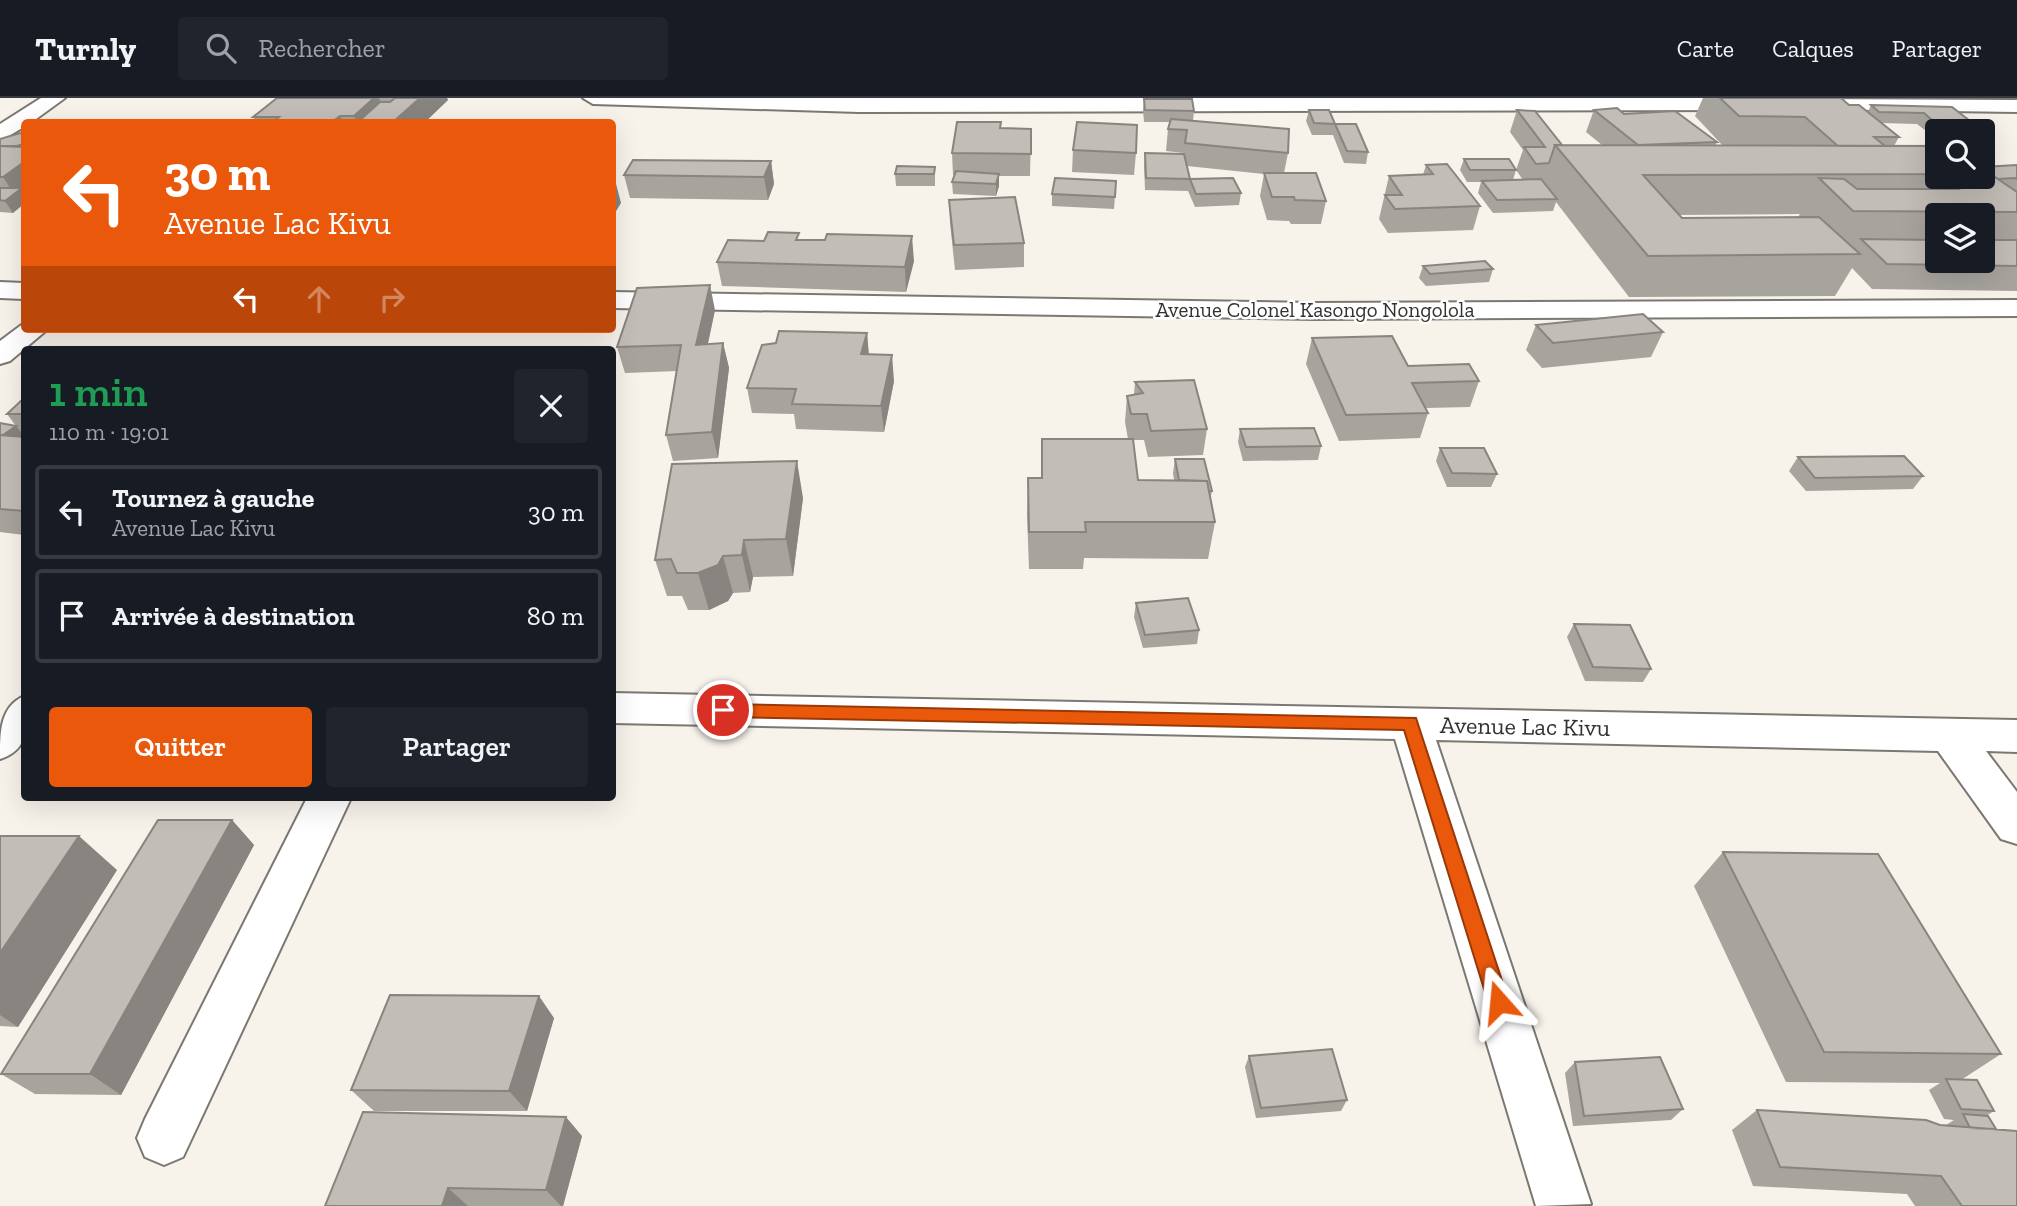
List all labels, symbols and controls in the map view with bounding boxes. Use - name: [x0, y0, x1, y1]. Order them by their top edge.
- search box: [178, 17, 668, 80]
- text: Turnly: [35, 29, 136, 68]
- icon: search: [202, 29, 240, 67]
- text: Rechercher: [258, 32, 386, 64]
- text: Carte: [1677, 34, 1734, 63]
- text: Calques: [1772, 34, 1854, 63]
- text: Partager: [1892, 34, 1982, 63]
- map controls: [1925, 119, 1995, 273]
- button: search: [1925, 119, 1995, 189]
- text: 30 m: [164, 144, 270, 203]
- icon: left: [49, 147, 140, 238]
- button: layers: [1925, 203, 1995, 273]
- text: Avenue Lac Kivu: [164, 204, 391, 242]
- icon: left: [227, 280, 265, 318]
- icon: ahead: [300, 280, 338, 318]
- icon: right: [373, 280, 411, 318]
- street label: Avenue Colonel Kasongo Nongolola: [1155, 297, 1475, 322]
- text: 1 min: [49, 366, 148, 417]
- button: close: [514, 369, 588, 443]
- text: 110 m · 19:01: [49, 418, 169, 446]
- text: Tournez à gauche: [112, 482, 314, 514]
- icon: left: [53, 493, 91, 531]
- text: 30 m: [528, 496, 584, 528]
- text: Avenue Lac Kivu: [112, 514, 275, 542]
- icon: arrive: [53, 597, 91, 635]
- text: Arrivée à destination: [112, 600, 355, 632]
- text: 80 m: [527, 600, 584, 632]
- pin: [693, 680, 753, 740]
- icon: arrive: [704, 691, 742, 729]
- button: Quitter: [49, 707, 312, 787]
- button: Partager: [326, 707, 588, 787]
- street label: Avenue Lac Kivu: [1440, 710, 1611, 742]
- position arrow: [1462, 965, 1536, 1039]

